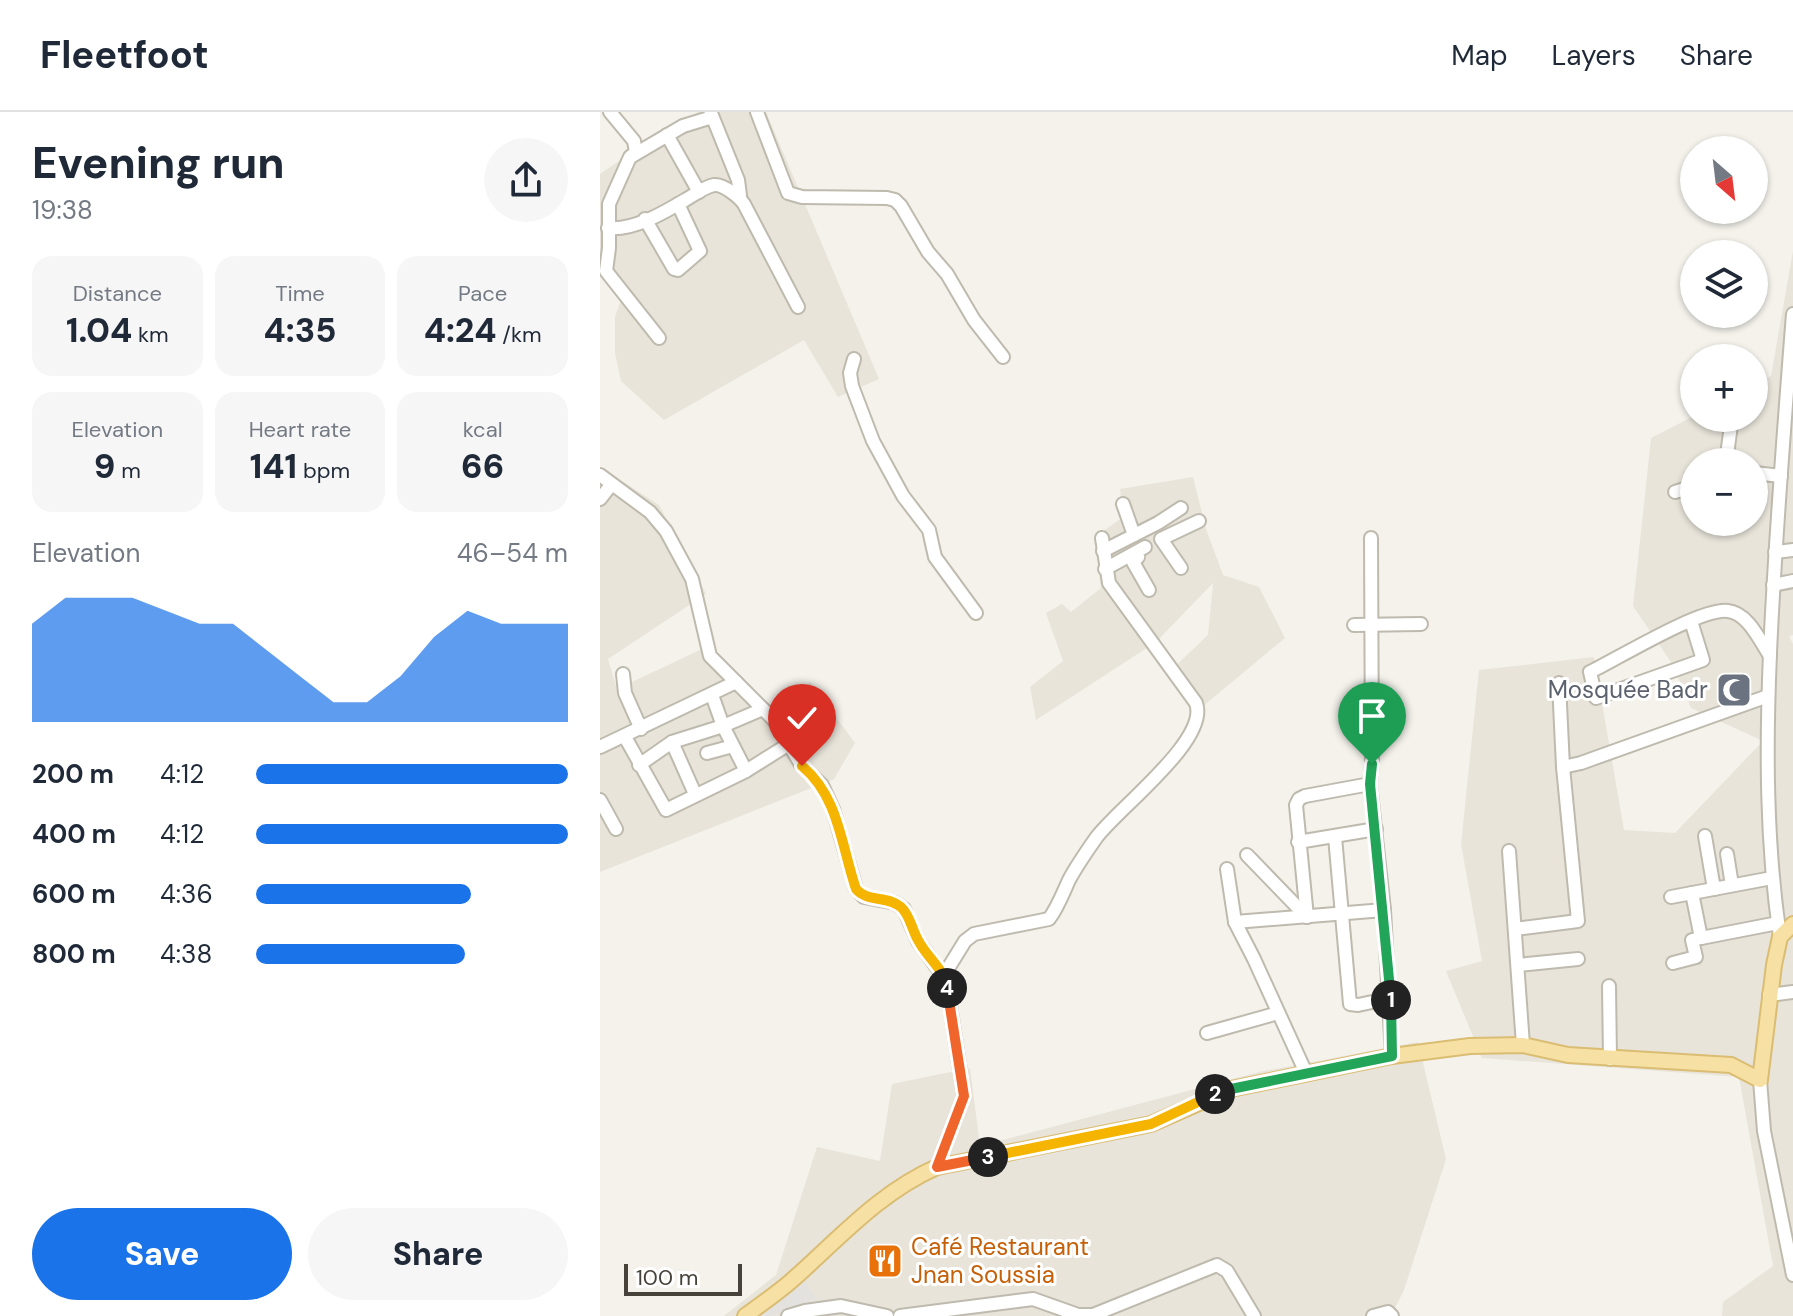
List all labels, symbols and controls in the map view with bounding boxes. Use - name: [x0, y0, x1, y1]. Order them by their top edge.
- text: Fleetfoot: [40, 30, 209, 80]
- text: Map: [1451, 37, 1508, 74]
- text: Layers: [1552, 37, 1636, 74]
- text: Share: [1680, 37, 1753, 74]
- text: Evening run: [32, 134, 285, 192]
- north arrow: [1680, 136, 1768, 224]
- map controls: [1680, 136, 1768, 536]
- button: share: [484, 138, 568, 222]
- text: 19:38: [32, 193, 93, 227]
- button: layers: [1680, 240, 1768, 328]
- text: Distance: [73, 279, 162, 308]
- text: Time: [275, 279, 325, 308]
- text: Pace: [458, 279, 507, 308]
- text: 1.04: [66, 308, 132, 353]
- text: 4:35: [264, 308, 336, 353]
- text: 4:24: [424, 308, 496, 353]
- text: km: [132, 320, 169, 349]
- text: /km: [496, 320, 542, 349]
- button: +: [1680, 344, 1768, 432]
- text: Elevation: [71, 415, 163, 444]
- text: Heart rate: [249, 415, 351, 444]
- text: kcal: [463, 415, 503, 444]
- text: 9: [94, 444, 115, 489]
- text: 141: [250, 444, 297, 489]
- text: 66: [461, 444, 504, 489]
- button: −: [1680, 448, 1768, 536]
- text: m: [115, 456, 141, 485]
- text: bpm: [297, 456, 350, 485]
- text: Elevation: [32, 536, 140, 570]
- text: 46–54 m: [457, 536, 568, 570]
- mosque icon: Mosquée Badr: [1715, 671, 1753, 709]
- place label: Mosquée Badr: [1548, 674, 1708, 705]
- pin: [1338, 682, 1406, 764]
- pin: [768, 684, 836, 766]
- icon: arrive: [1350, 694, 1394, 738]
- icon: check: [780, 696, 824, 740]
- text: 200 m: [32, 757, 114, 791]
- text: 4:12: [160, 757, 204, 791]
- text: 400 m: [32, 817, 116, 851]
- text: 4:12: [160, 817, 204, 851]
- text: 600 m: [32, 877, 116, 911]
- text: 4:36: [160, 877, 213, 911]
- text: 800 m: [32, 937, 116, 971]
- text: 4:38: [160, 937, 212, 971]
- pin: 4: [927, 968, 967, 1008]
- text: 4: [940, 973, 954, 1002]
- pin: 1: [1371, 980, 1411, 1020]
- text: 1: [1387, 985, 1395, 1014]
- pin: 2: [1195, 1074, 1235, 1114]
- text: 2: [1209, 1079, 1221, 1108]
- pin: 3: [968, 1137, 1008, 1177]
- text: 3: [981, 1142, 995, 1171]
- button: Save: [32, 1208, 292, 1300]
- button: Share: [308, 1208, 568, 1300]
- place label: Café Restaurant Jnan Soussia: [911, 1231, 1089, 1290]
- restaurant icon: Café Restaurant Jnan Soussia: [866, 1242, 904, 1280]
- scale bar: [624, 1260, 742, 1296]
- text: 100 m: [636, 1263, 698, 1292]

